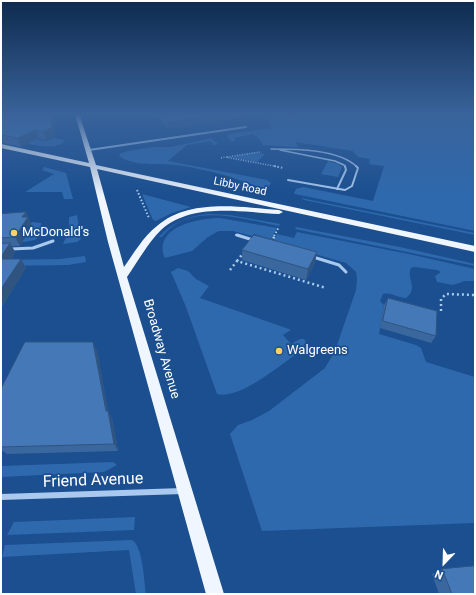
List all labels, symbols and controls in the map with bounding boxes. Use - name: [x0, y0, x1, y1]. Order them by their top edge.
- street label: Libby Road: [212, 175, 268, 199]
- place label: McDonald's: [22, 225, 89, 241]
- marker: McDonald's: [9, 228, 19, 238]
- street label: Broadway Avenue: [139, 297, 183, 401]
- place label: Walgreens: [287, 343, 348, 359]
- marker: Walgreens: [274, 346, 284, 356]
- street label: Friend Avenue: [42, 470, 144, 492]
- north arrow: [424, 543, 464, 583]
- text: N: [433, 567, 445, 582]

